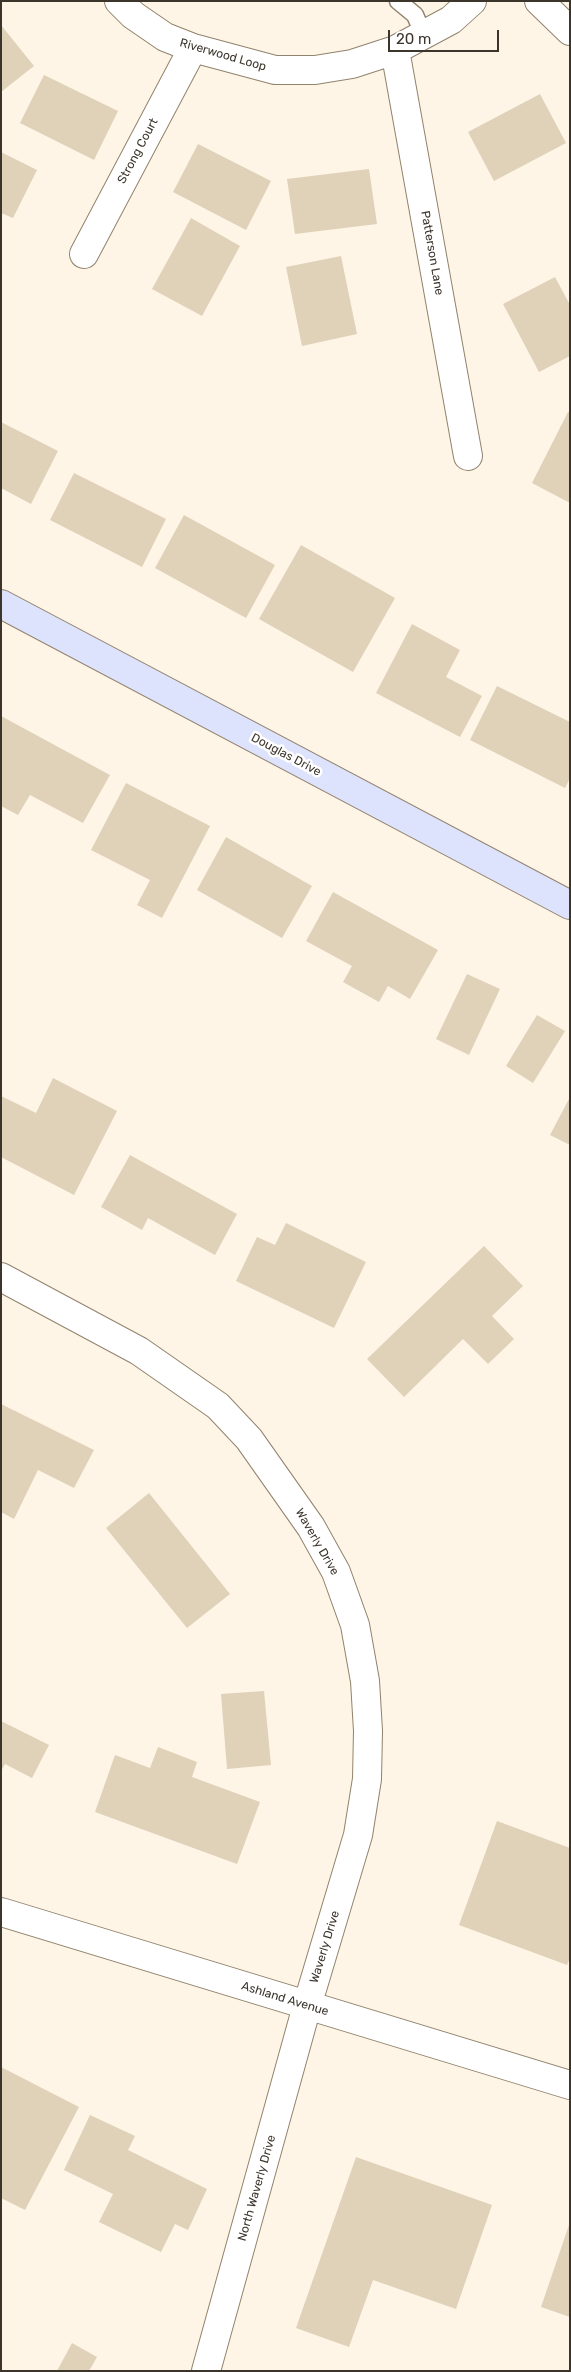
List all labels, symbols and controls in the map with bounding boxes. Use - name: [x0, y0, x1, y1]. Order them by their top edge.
- scale bar: [391, 20, 502, 52]
- text: 20 m: [396, 30, 431, 48]
- street label: Riverwood Loop: [178, 36, 268, 74]
- street label: Strong Court: [115, 116, 161, 186]
- street label: Patterson Lane: [417, 210, 447, 296]
- street label: Douglas Drive: [249, 731, 323, 779]
- street label: Waverly Drive: [292, 1506, 342, 1578]
- street label: Waverly Drive: [307, 1909, 343, 1985]
- street label: Ashland Avenue: [240, 1979, 330, 2019]
- street label: North Waverly Drive: [235, 2133, 279, 2243]

